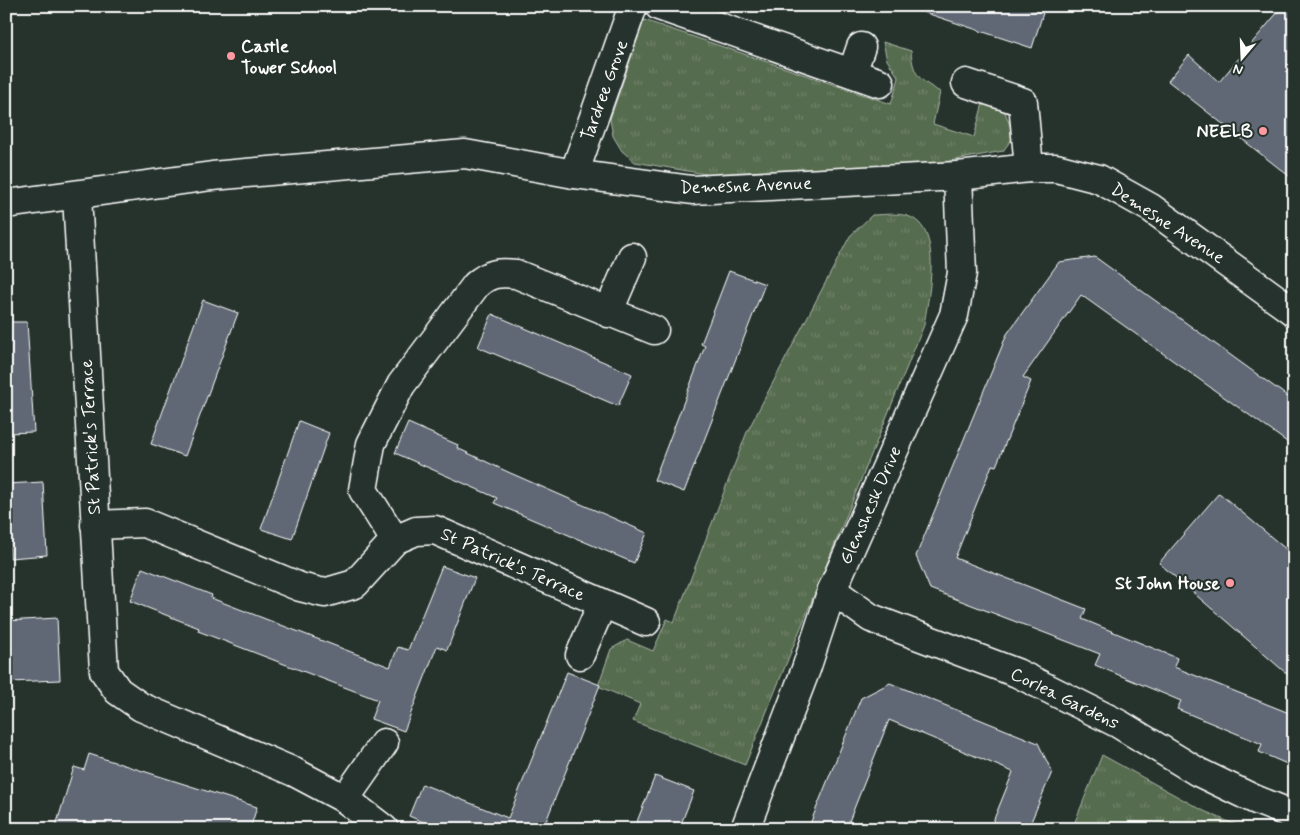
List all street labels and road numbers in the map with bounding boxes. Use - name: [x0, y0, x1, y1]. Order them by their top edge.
- street label: Tardree Grove: [576, 36, 634, 144]
- street label: Demesne Avenue: [680, 172, 813, 200]
- street label: Demesne Avenue: [1106, 178, 1229, 270]
- street label: St Patrick's Terrace: [75, 359, 107, 515]
- street label: Glenshesk Drive: [834, 442, 908, 568]
- street label: St Patrick's Terrace: [437, 522, 589, 608]
- street label: Corlea Gardens: [1006, 662, 1123, 736]

